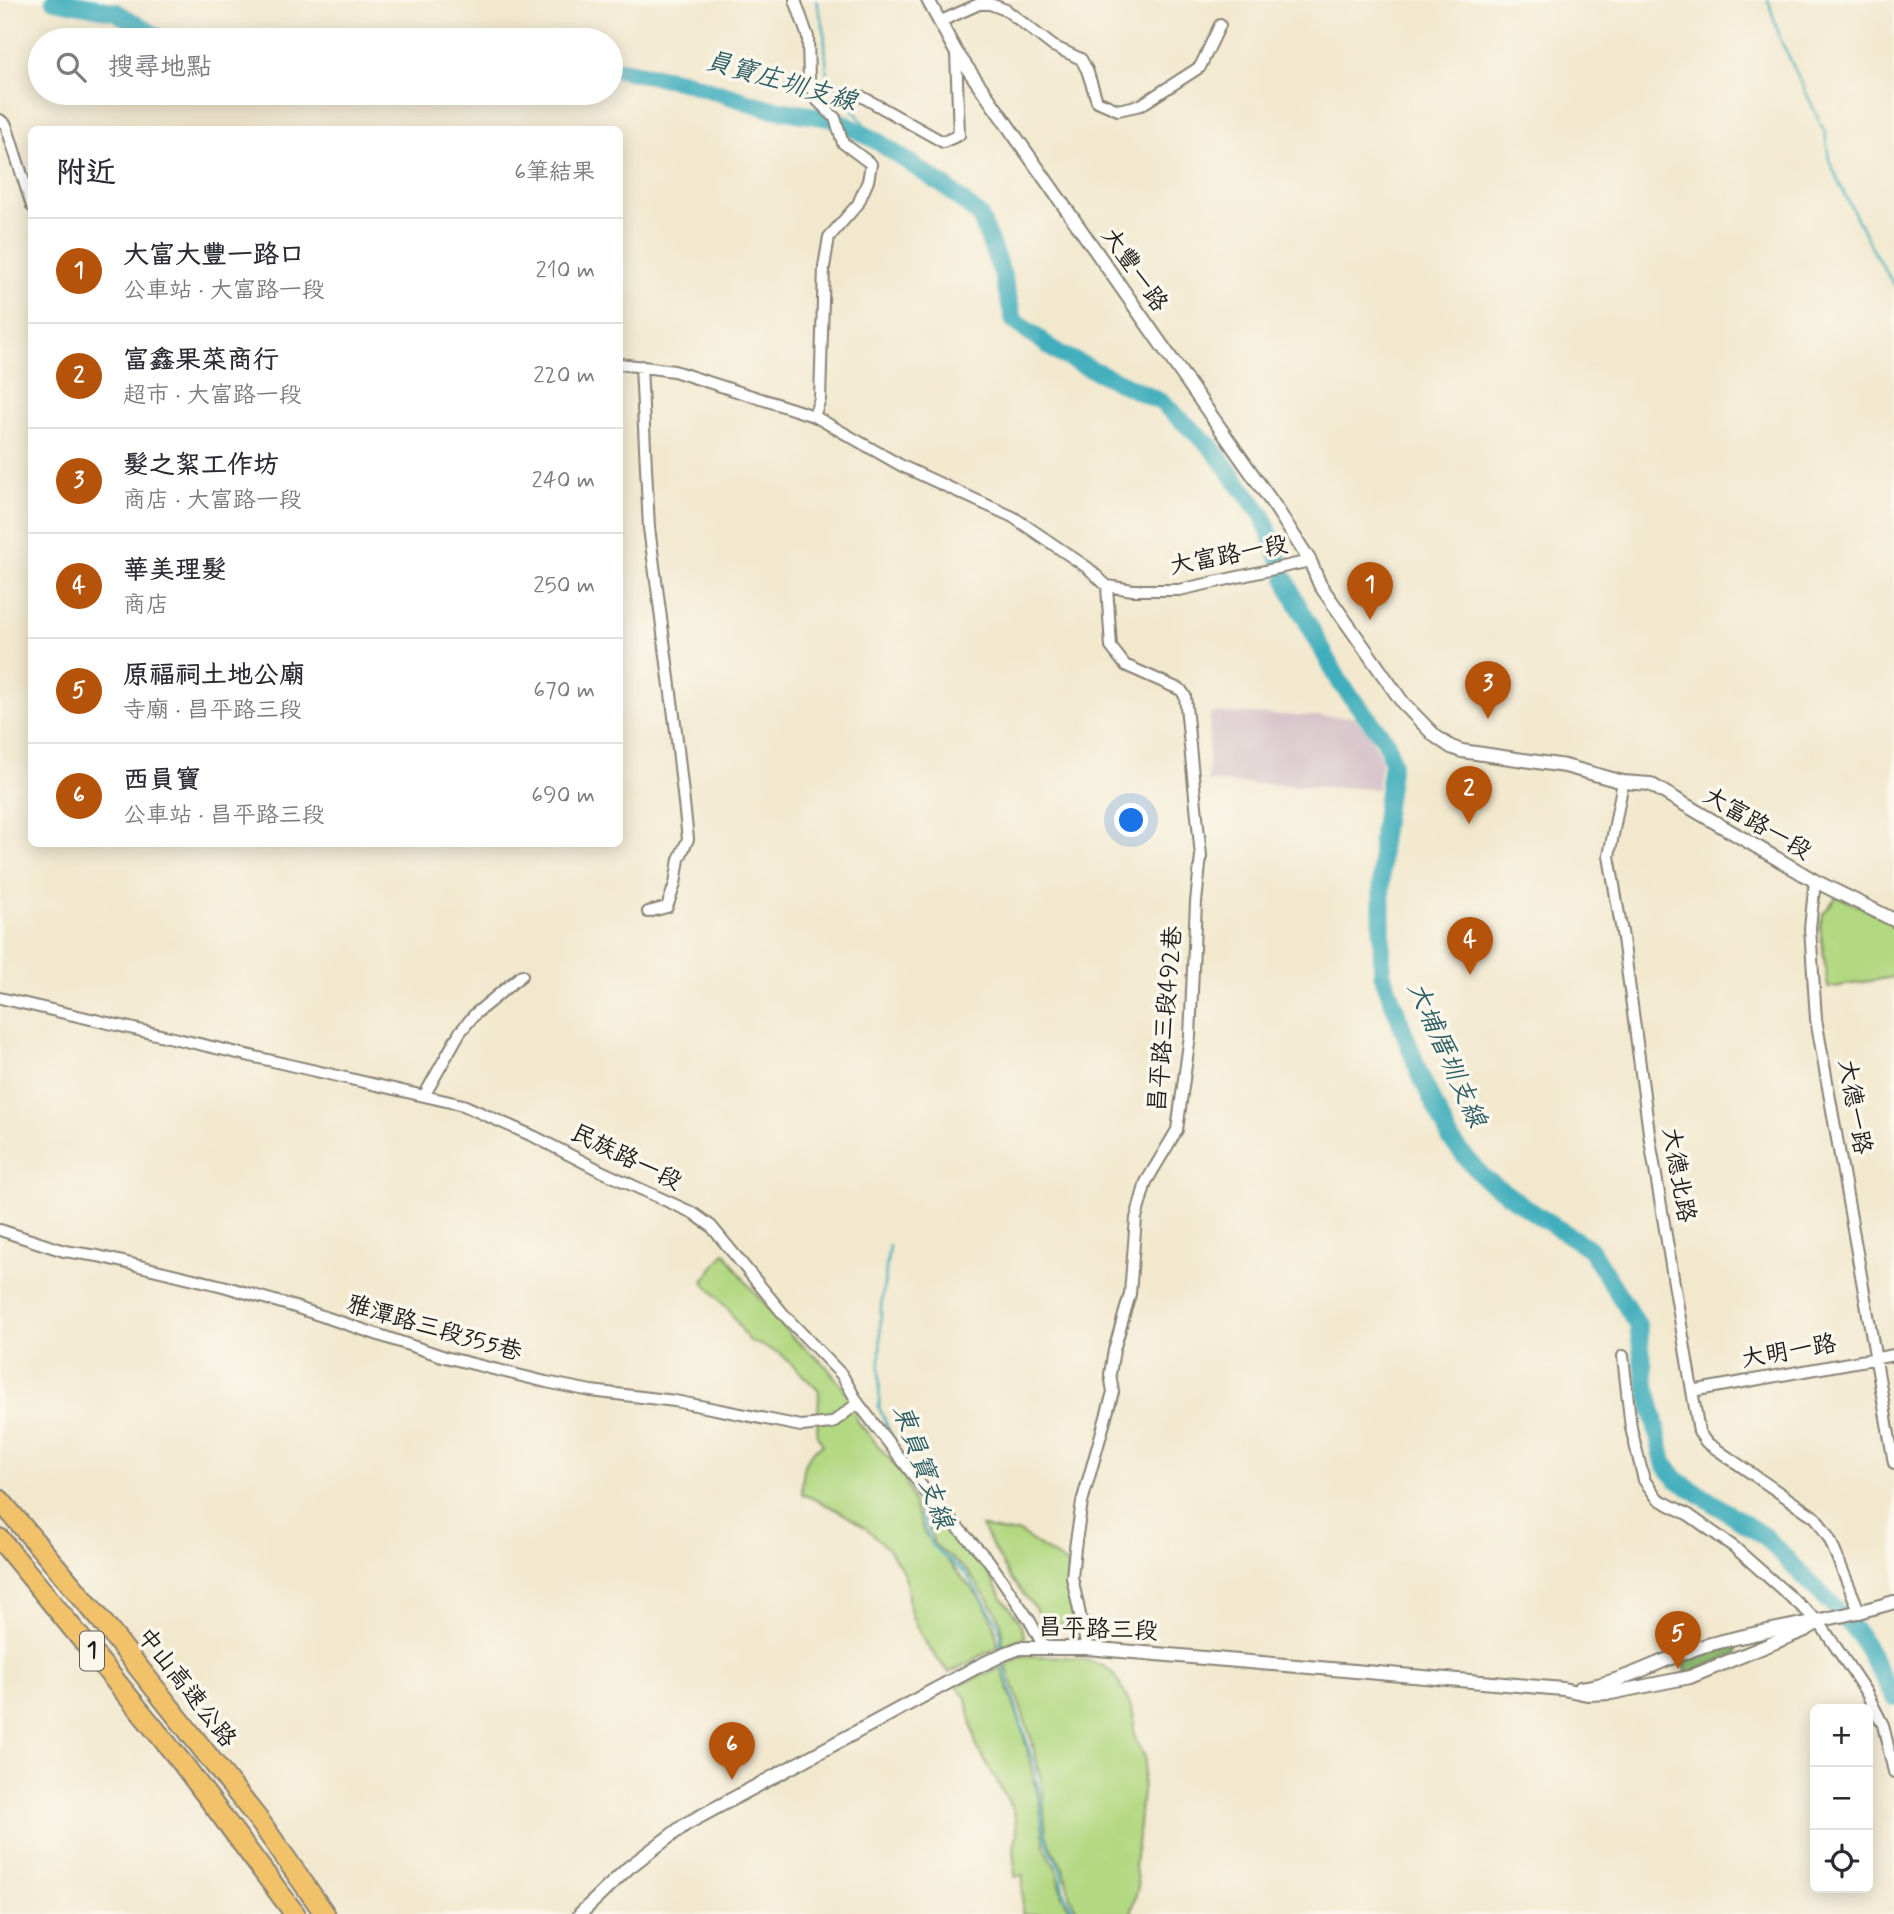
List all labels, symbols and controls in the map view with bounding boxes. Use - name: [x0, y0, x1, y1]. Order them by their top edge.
- search box: [28, 28, 623, 105]
- water label: 員寶庄圳支線: [701, 44, 863, 120]
- icon: search: [52, 48, 90, 86]
- text: 搜尋地點: [108, 51, 212, 85]
- text: 附近: [56, 154, 116, 193]
- text: 6筆結果: [514, 158, 595, 188]
- street label: 大豐一路: [1094, 222, 1174, 318]
- text: 大富大豐一路口: [123, 239, 305, 273]
- text: 1: [74, 256, 84, 286]
- text: 210 m: [535, 256, 595, 286]
- text: 公車站 · 大富路一段: [123, 276, 325, 306]
- text: 富鑫果菜商行: [123, 344, 279, 378]
- text: 2: [73, 361, 85, 391]
- text: 220 m: [533, 361, 595, 391]
- text: 超市 · 大富路一段: [123, 381, 302, 411]
- text: 髮之絮工作坊: [123, 449, 279, 483]
- text: 3: [74, 466, 84, 496]
- text: 240 m: [531, 466, 595, 496]
- text: 商店 · 大富路一段: [123, 486, 302, 516]
- street label: 大富路一段: [1167, 529, 1291, 583]
- text: 華美理髮: [123, 554, 227, 588]
- pin: 1: [1347, 562, 1393, 620]
- text: 4: [72, 571, 86, 601]
- text: 250 m: [533, 571, 595, 601]
- text: 商店: [123, 591, 169, 621]
- text: 原福祠土地公廟: [123, 659, 305, 693]
- pin: 3: [1465, 661, 1511, 719]
- text: 5: [72, 676, 86, 706]
- text: 670 m: [533, 676, 595, 706]
- text: 寺廟 · 昌平路三段: [123, 696, 302, 726]
- text: 西員寶: [123, 764, 201, 798]
- pin: 2: [1446, 766, 1492, 824]
- text: 6: [73, 781, 85, 811]
- text: 690 m: [531, 781, 595, 811]
- street label: 大富路一段: [1697, 781, 1817, 867]
- text: 公車站 · 昌平路三段: [123, 801, 325, 831]
- your location: [1114, 803, 1148, 837]
- pin: 4: [1447, 917, 1493, 975]
- street label: 昌平路三段492巷: [1142, 925, 1190, 1113]
- water label: 大埔厝圳支線: [1399, 977, 1494, 1135]
- street label: 大德一路: [1830, 1057, 1878, 1157]
- street label: 民族路一段: [565, 1118, 687, 1198]
- street label: 大德北路: [1654, 1125, 1702, 1225]
- street label: 雅潭路三段355巷: [343, 1289, 525, 1369]
- street label: 大明一路: [1739, 1328, 1839, 1376]
- water label: 東員寶支線: [884, 1400, 961, 1536]
- pin: 5: [1655, 1611, 1701, 1669]
- street label: 昌平路三段: [1037, 1612, 1159, 1648]
- street label: 中山高速公路: [129, 1622, 243, 1754]
- road number: 1: [80, 1632, 104, 1670]
- map controls: [1810, 1704, 1873, 1893]
- button: +: [1810, 1704, 1873, 1767]
- pin: 6: [709, 1722, 755, 1780]
- button: −: [1810, 1767, 1873, 1830]
- button: locate: [1810, 1830, 1873, 1893]

